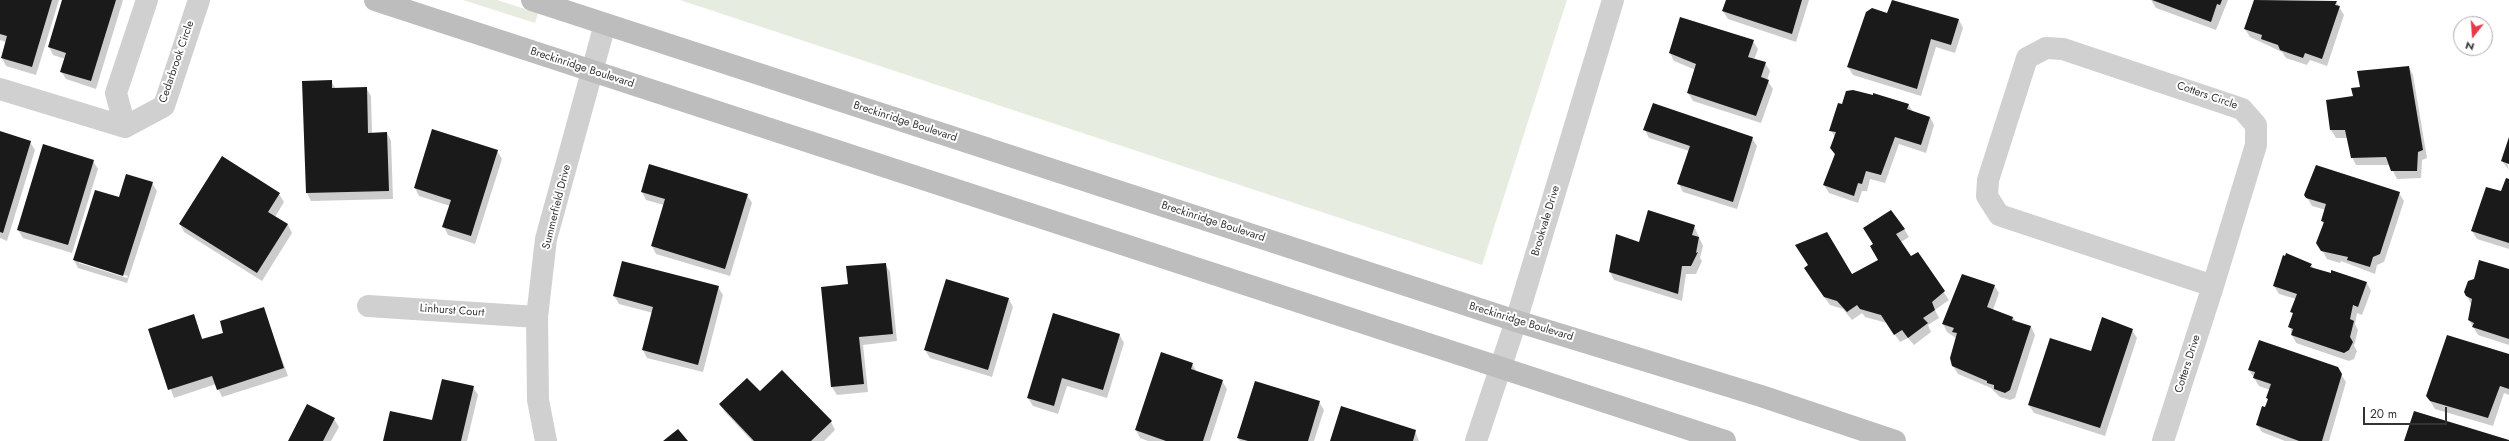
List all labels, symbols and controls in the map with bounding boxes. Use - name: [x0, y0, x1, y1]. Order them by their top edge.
- north arrow: [2453, 16, 2493, 56]
- street label: Cedarbrook Circle: [157, 19, 197, 105]
- text: N: [2463, 38, 2476, 55]
- street label: Breckinridge Boulevard: [528, 45, 636, 91]
- street label: Cotters Circle: [2175, 79, 2239, 113]
- street label: Breckinridge Boulevard: [851, 99, 959, 145]
- street label: Summerfield Drive: [540, 163, 574, 251]
- street label: Brookvale Drive: [1529, 184, 1563, 258]
- street label: Breckinridge Boulevard: [1159, 199, 1267, 245]
- street label: Breckinridge Boulevard: [1467, 300, 1575, 344]
- street label: Linhurst Court: [419, 302, 485, 320]
- street label: Cotters Drive: [2172, 333, 2204, 395]
- scale bar: [2365, 399, 2449, 425]
- text: 20 m: [2370, 405, 2397, 423]

